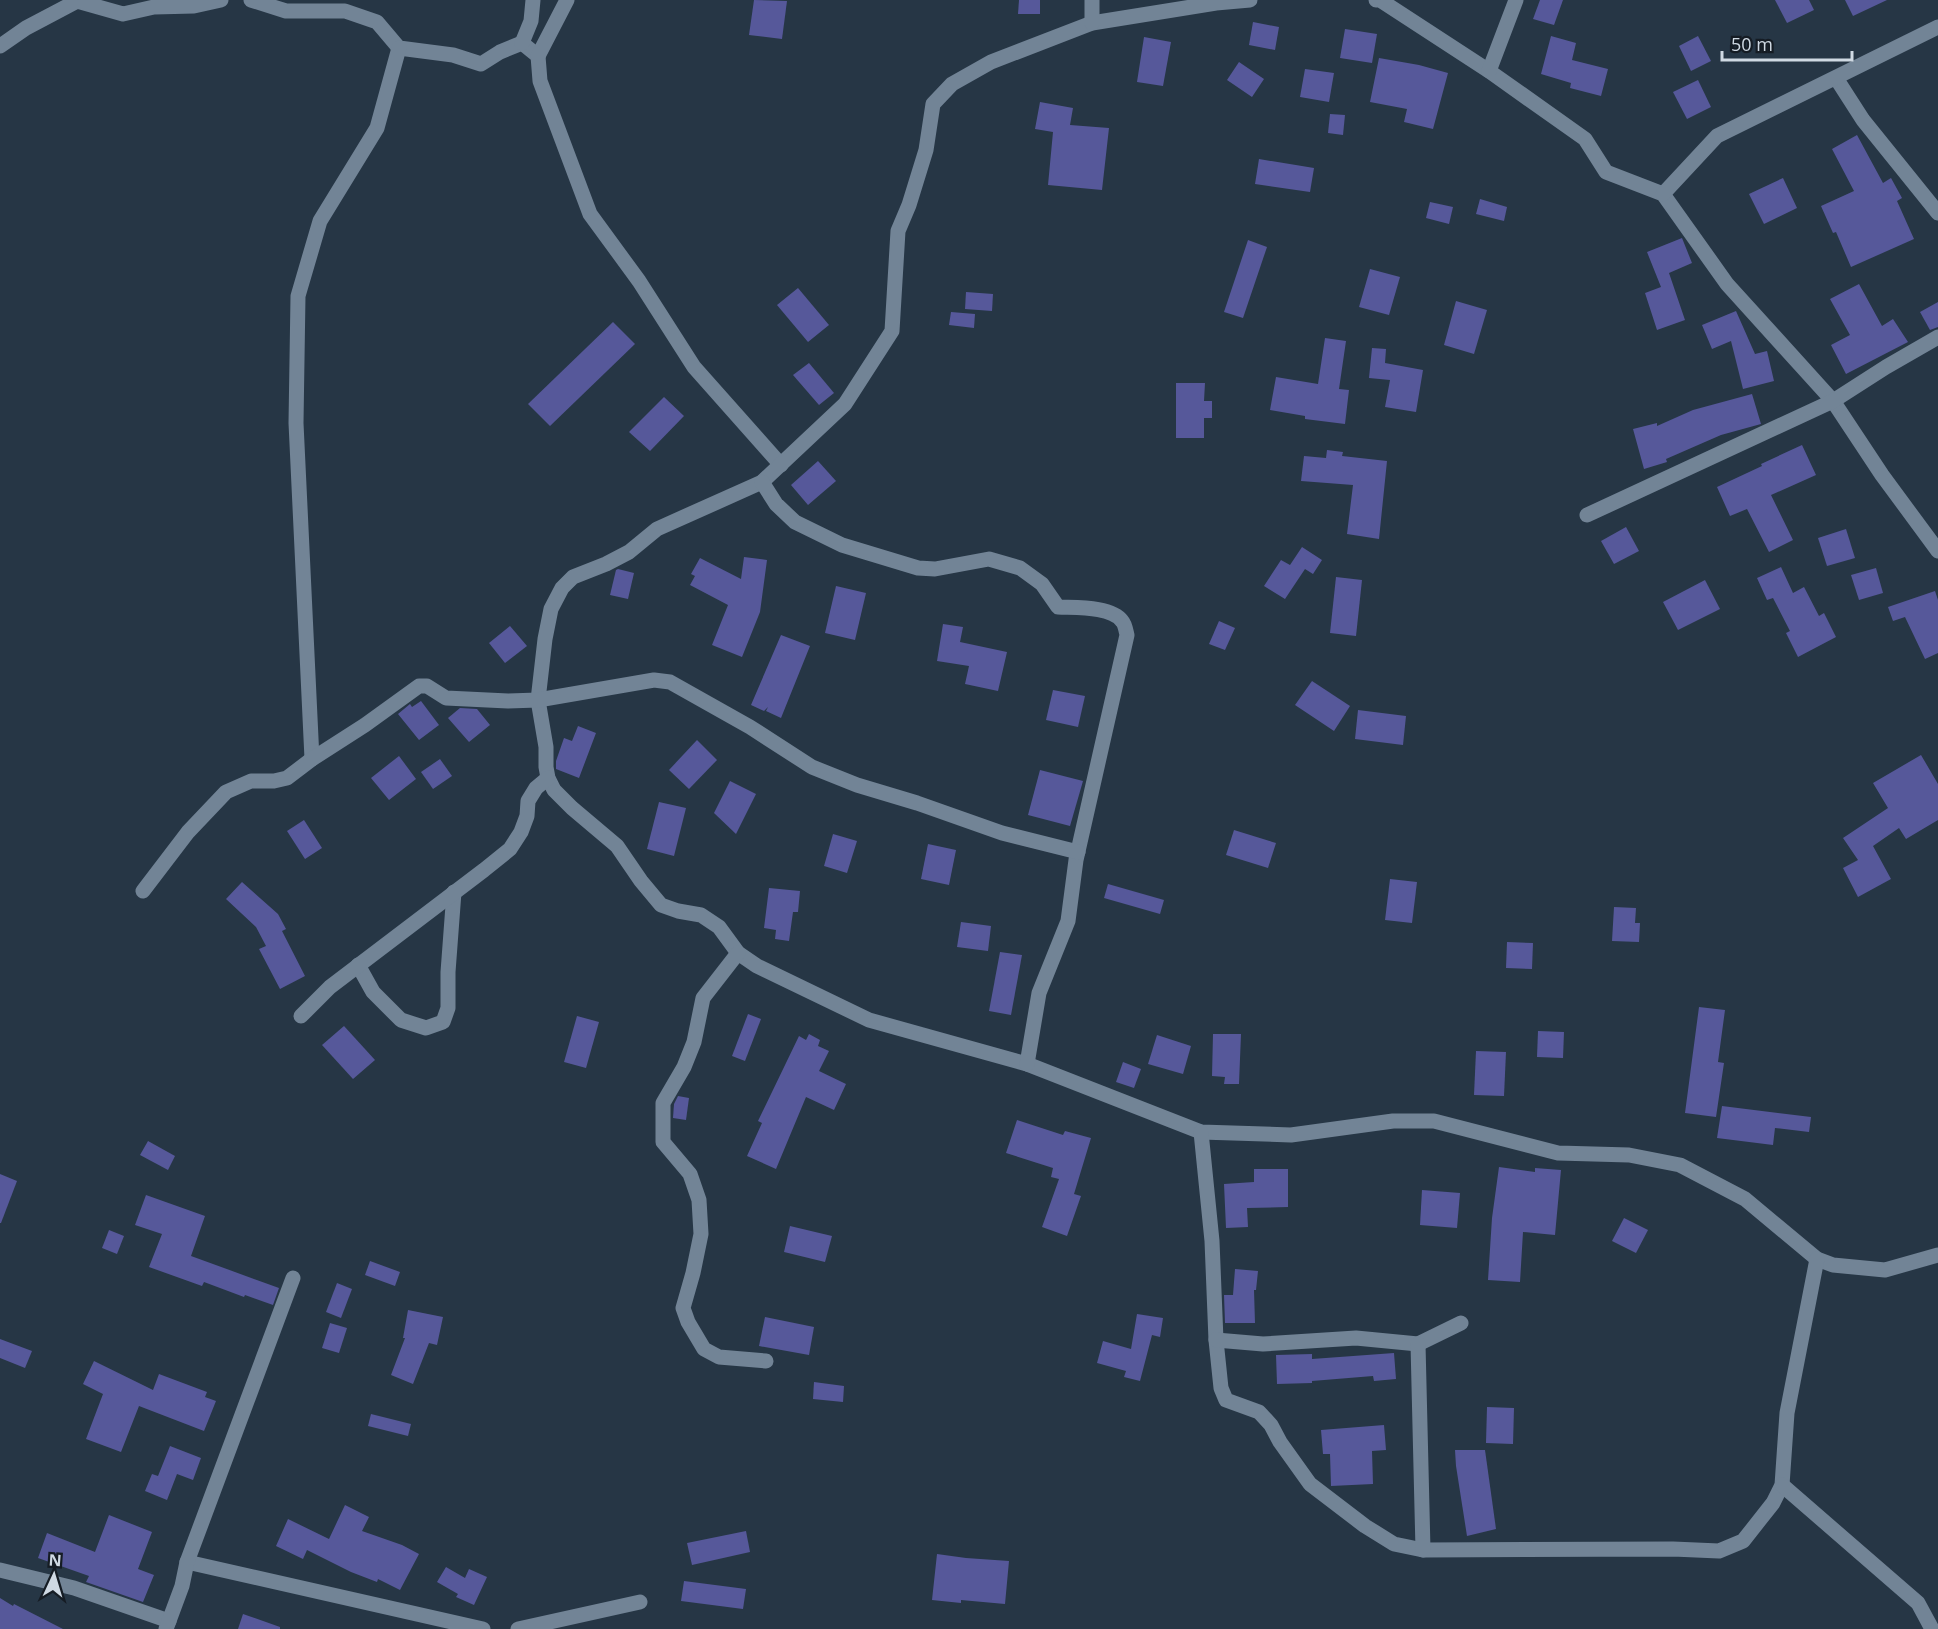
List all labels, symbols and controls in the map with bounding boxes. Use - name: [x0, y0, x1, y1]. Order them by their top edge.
- scale bar: [1722, 24, 1852, 62]
- text: 50 m: [1731, 32, 1773, 56]
- north arrow: [24, 1545, 84, 1605]
- text: N: [48, 1549, 62, 1571]

